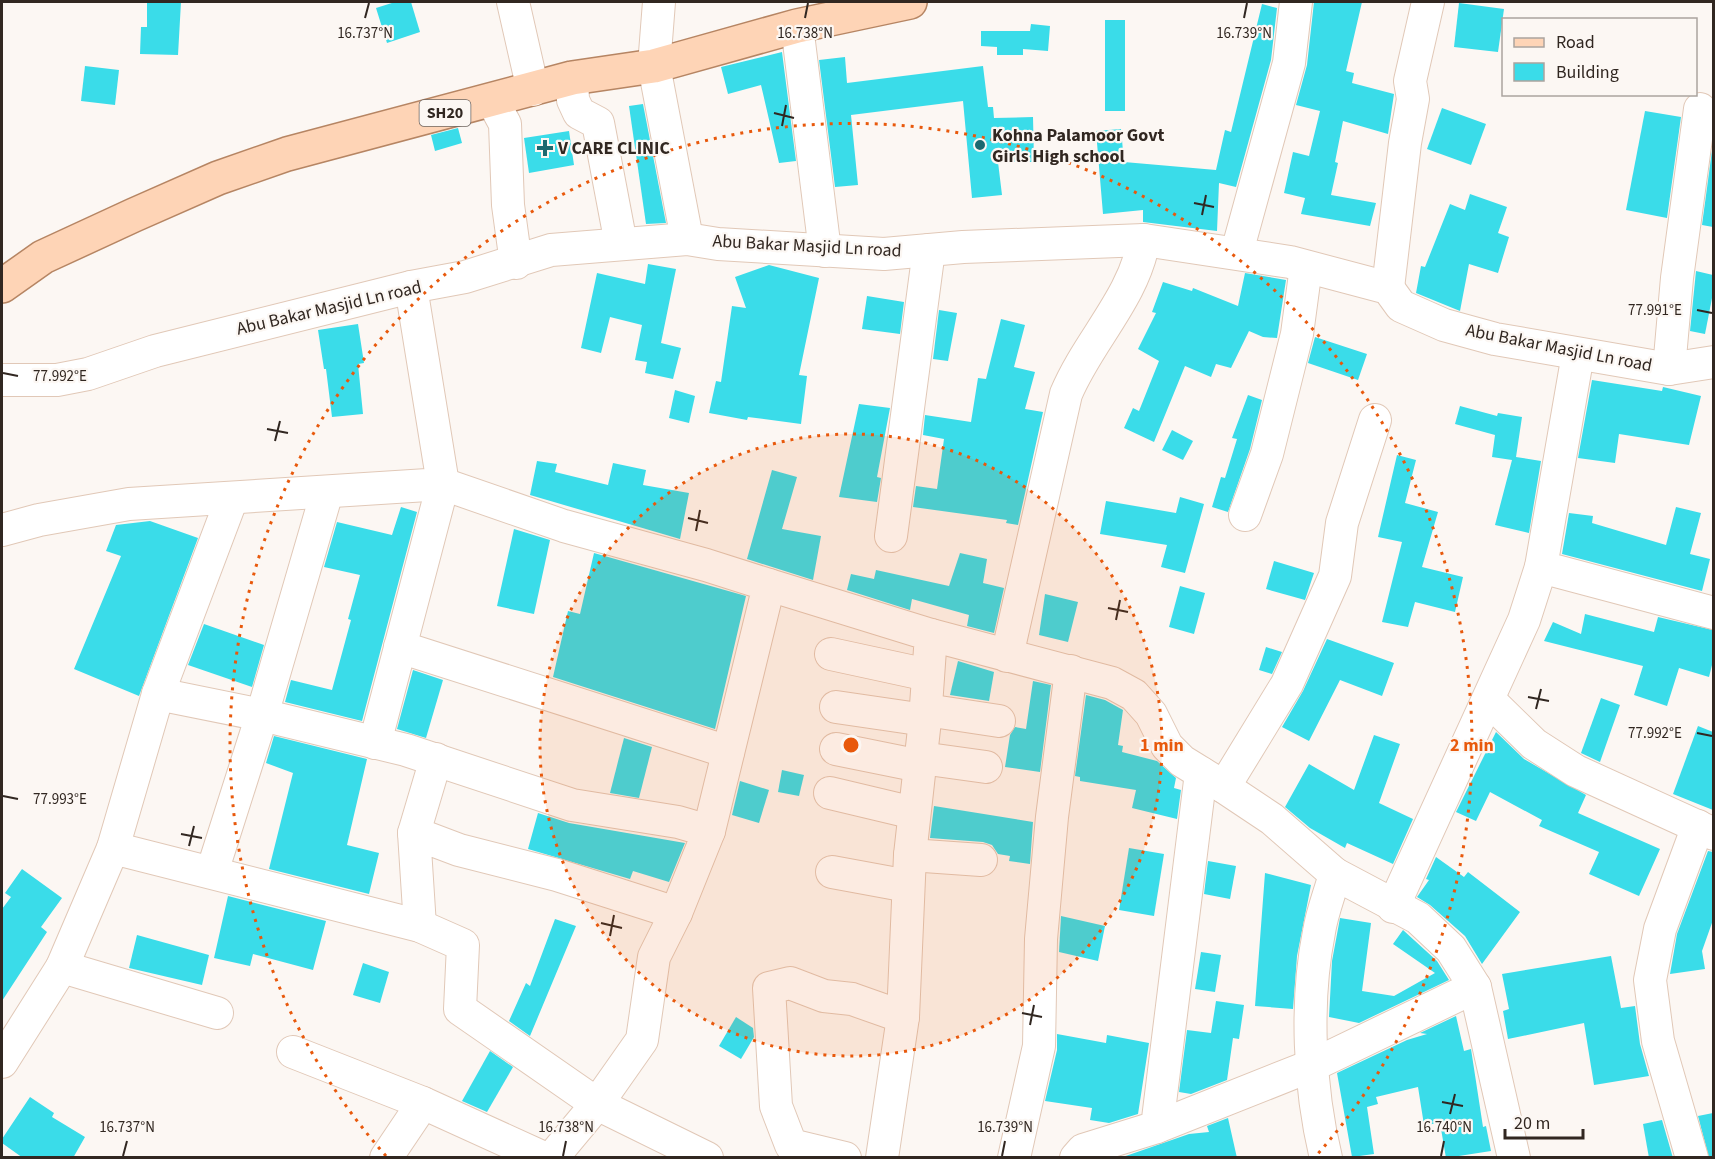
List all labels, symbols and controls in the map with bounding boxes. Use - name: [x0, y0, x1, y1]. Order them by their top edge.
- legend: [1502, 18, 1697, 96]
- text: 16.737°N: [337, 23, 393, 44]
- text: 16.738°N: [777, 23, 833, 44]
- text: 16.739°N: [1216, 23, 1272, 44]
- text: Road: [1556, 30, 1595, 55]
- text: Building: [1556, 60, 1619, 85]
- road number: SH20: [420, 100, 470, 126]
- place label: Kohna Palamoor Govt Girls High school: [992, 123, 1165, 169]
- place label: V CARE CLINIC: [557, 136, 671, 161]
- marker: Kohna Palamoor Govt Girls High school: [973, 138, 987, 152]
- marker: V CARE CLINIC: [536, 139, 554, 157]
- street label: Abu Bakar Masjid Ln road: [712, 229, 902, 263]
- street label: Abu Bakar Masjid Ln road: [234, 275, 424, 341]
- text: 77.991°E: [1628, 300, 1682, 321]
- street label: Abu Bakar Masjid Ln road: [1464, 318, 1654, 378]
- text: 77.992°E: [33, 366, 87, 387]
- text: 77.992°E: [1628, 723, 1682, 744]
- text: 1 min: [1140, 733, 1184, 758]
- text: 2 min: [1450, 733, 1494, 758]
- centre of rings: [841, 735, 861, 755]
- text: 77.993°E: [33, 789, 87, 810]
- scale bar: [1505, 1102, 1583, 1140]
- text: 20 m: [1514, 1111, 1550, 1136]
- text: 16.737°N: [99, 1117, 155, 1138]
- text: 16.738°N: [538, 1117, 594, 1138]
- text: 16.739°N: [977, 1117, 1033, 1138]
- text: 16.740°N: [1416, 1117, 1472, 1138]

